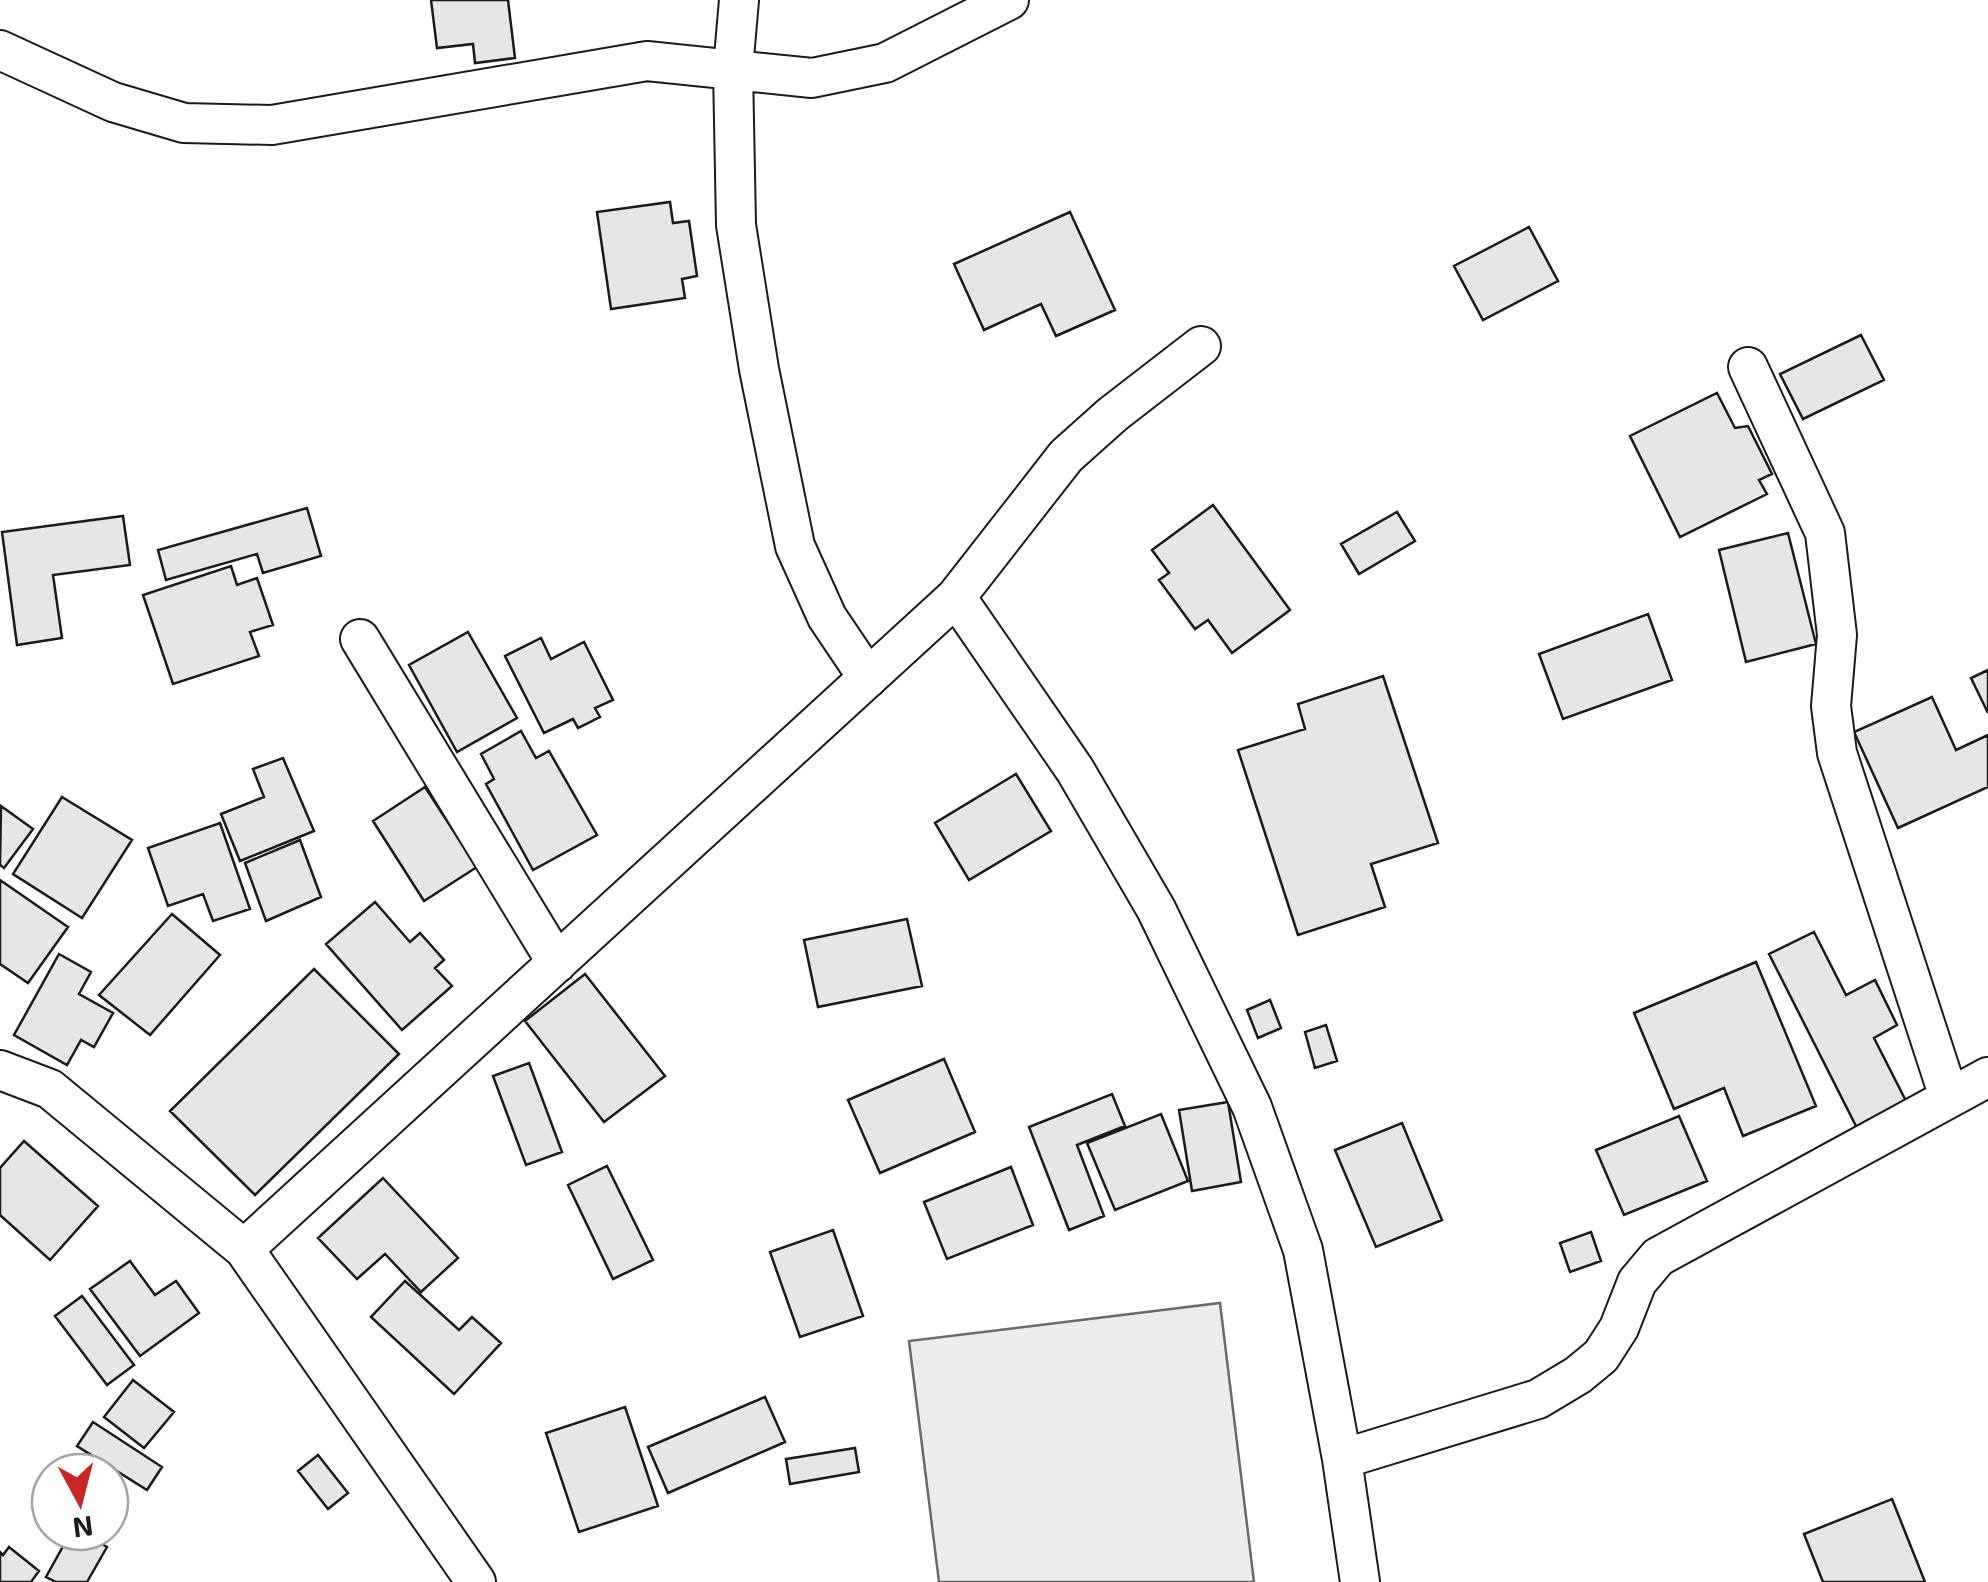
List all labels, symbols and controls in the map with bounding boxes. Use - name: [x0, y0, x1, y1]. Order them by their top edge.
- north arrow: [30, 1452, 130, 1552]
- text: N: [71, 1510, 95, 1546]

